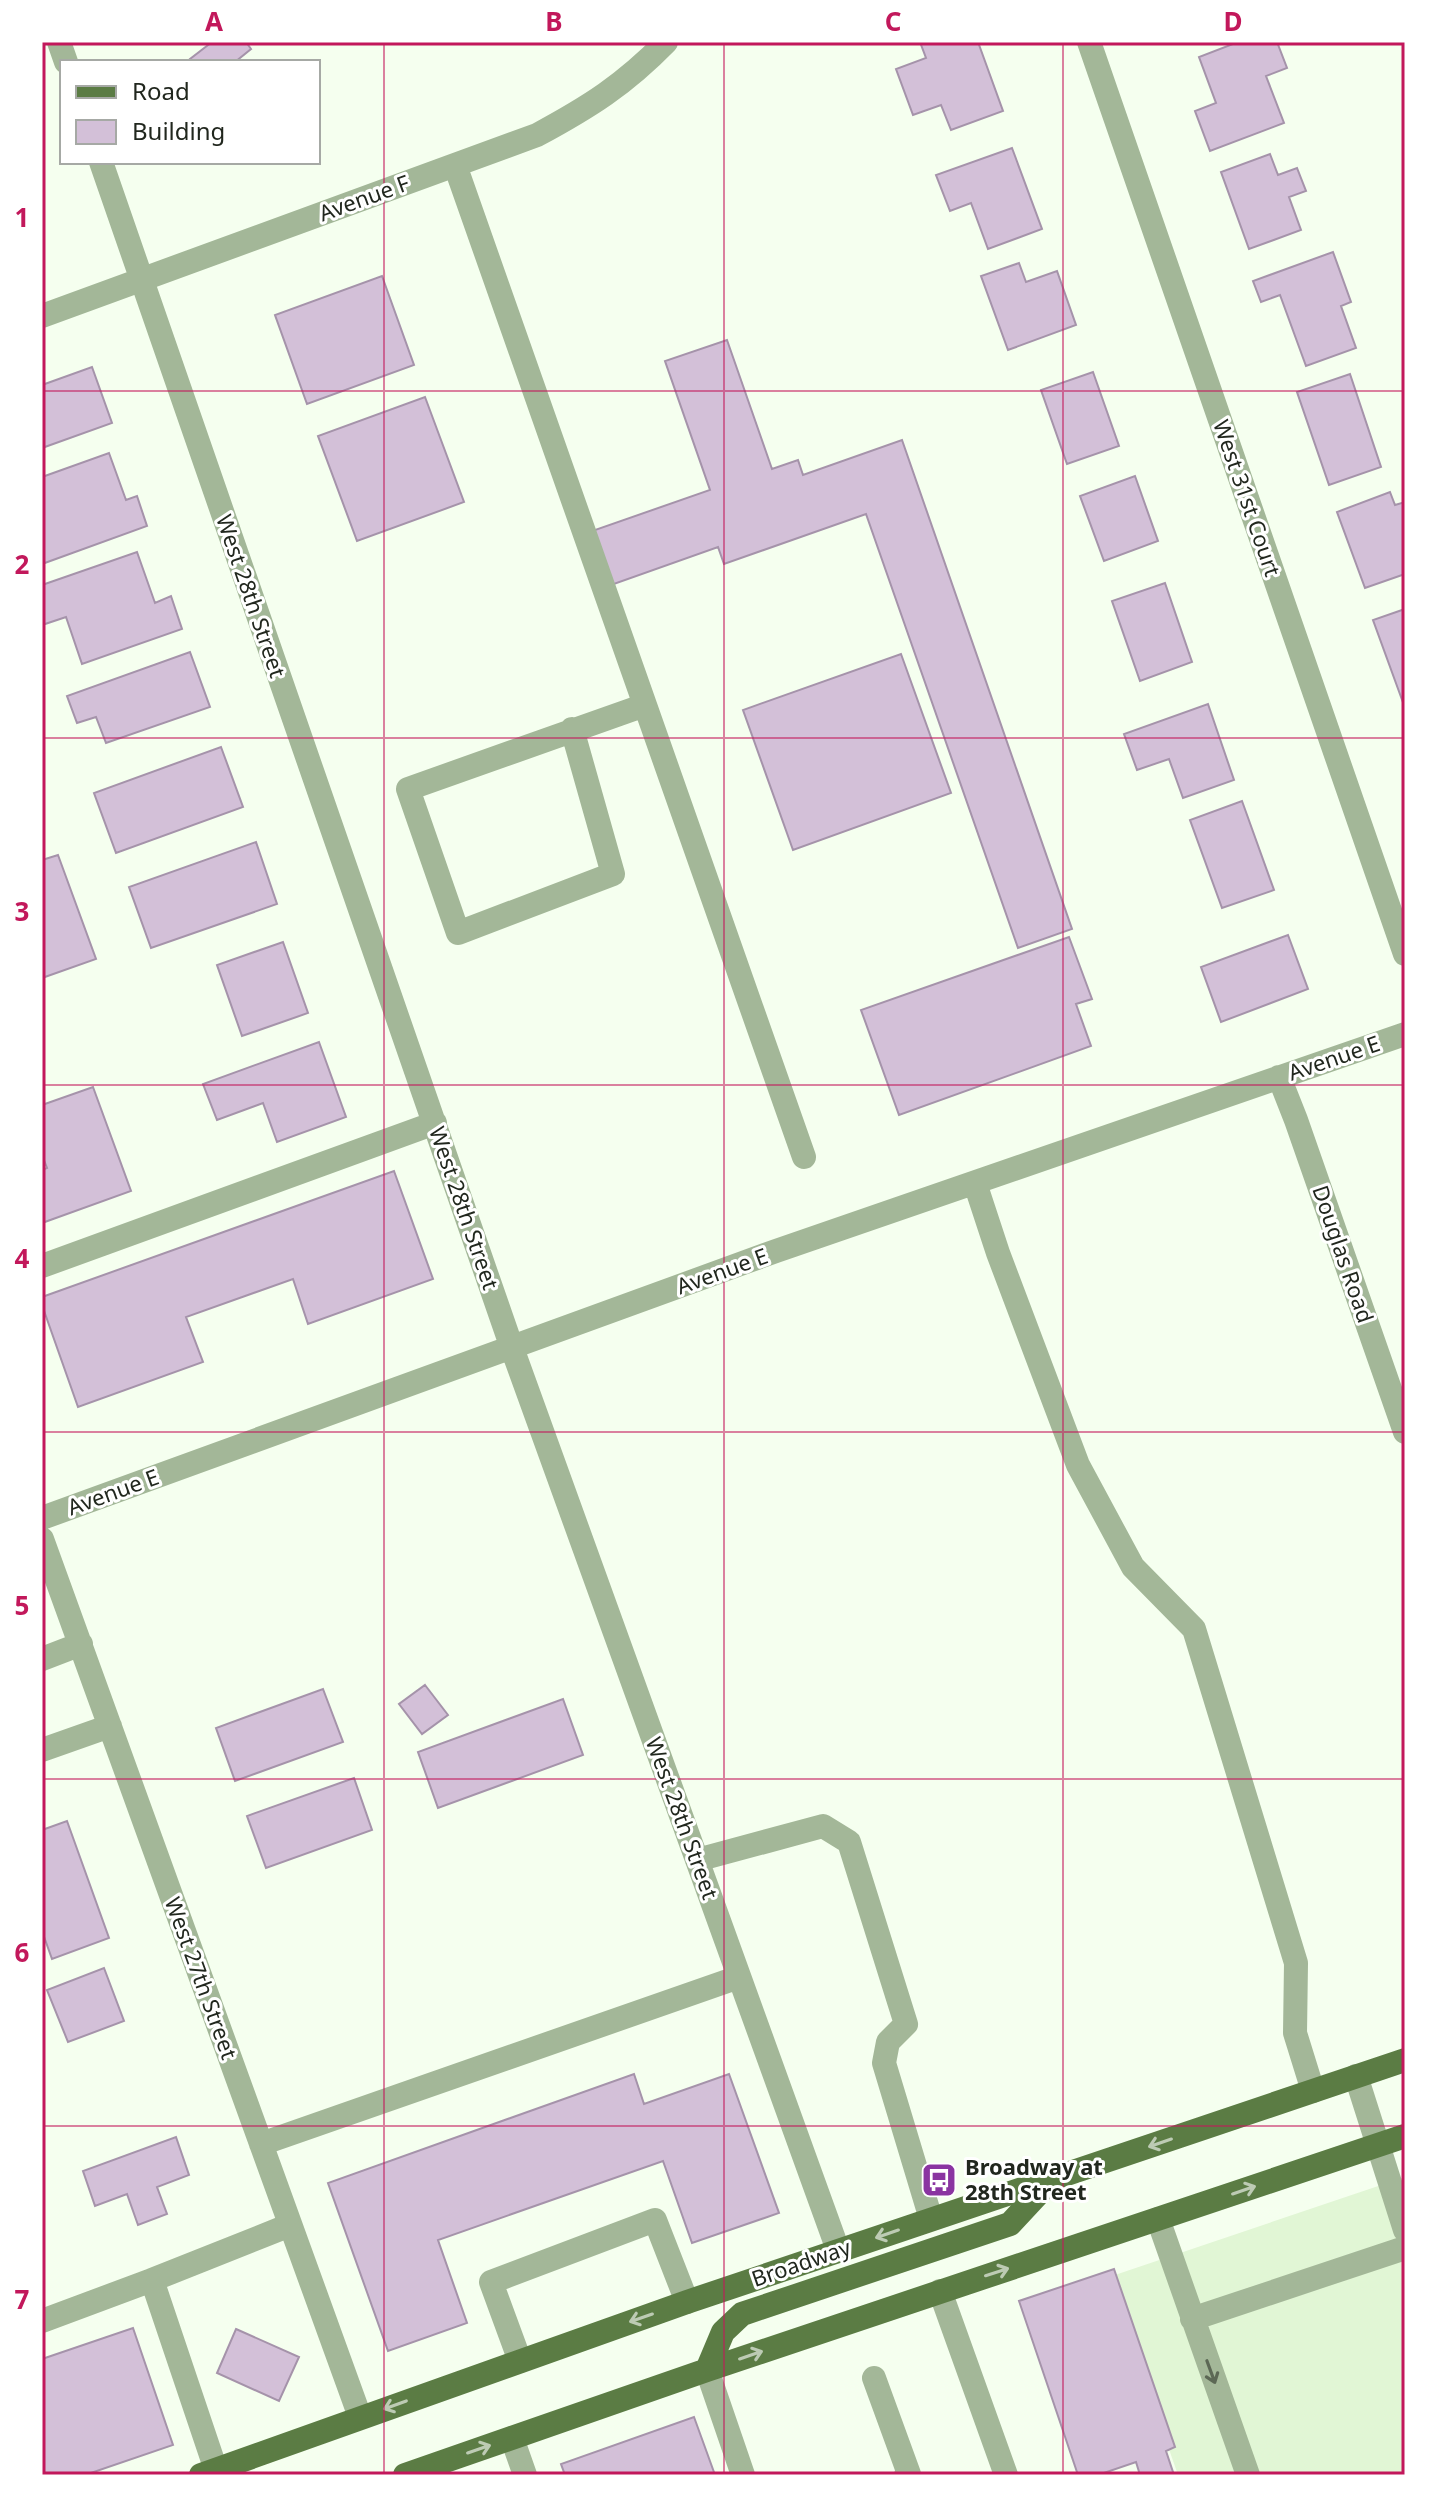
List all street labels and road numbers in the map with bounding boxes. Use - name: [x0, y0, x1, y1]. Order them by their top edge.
- street label: Avenue F: [314, 167, 413, 227]
- street label: West 31st Court: [1207, 415, 1289, 580]
- street label: West 28th Street: [210, 510, 294, 681]
- street label: Avenue E: [1284, 1027, 1384, 1087]
- street label: West 28th Street: [423, 1122, 507, 1293]
- street label: Douglas Road: [1306, 1181, 1382, 1326]
- street label: Avenue E: [672, 1240, 772, 1300]
- street label: Avenue E: [63, 1461, 163, 1521]
- street label: West 28th Street: [640, 1732, 726, 1903]
- street label: West 27th Street: [159, 1892, 245, 2063]
- street label: Broadway: [747, 2231, 855, 2293]

